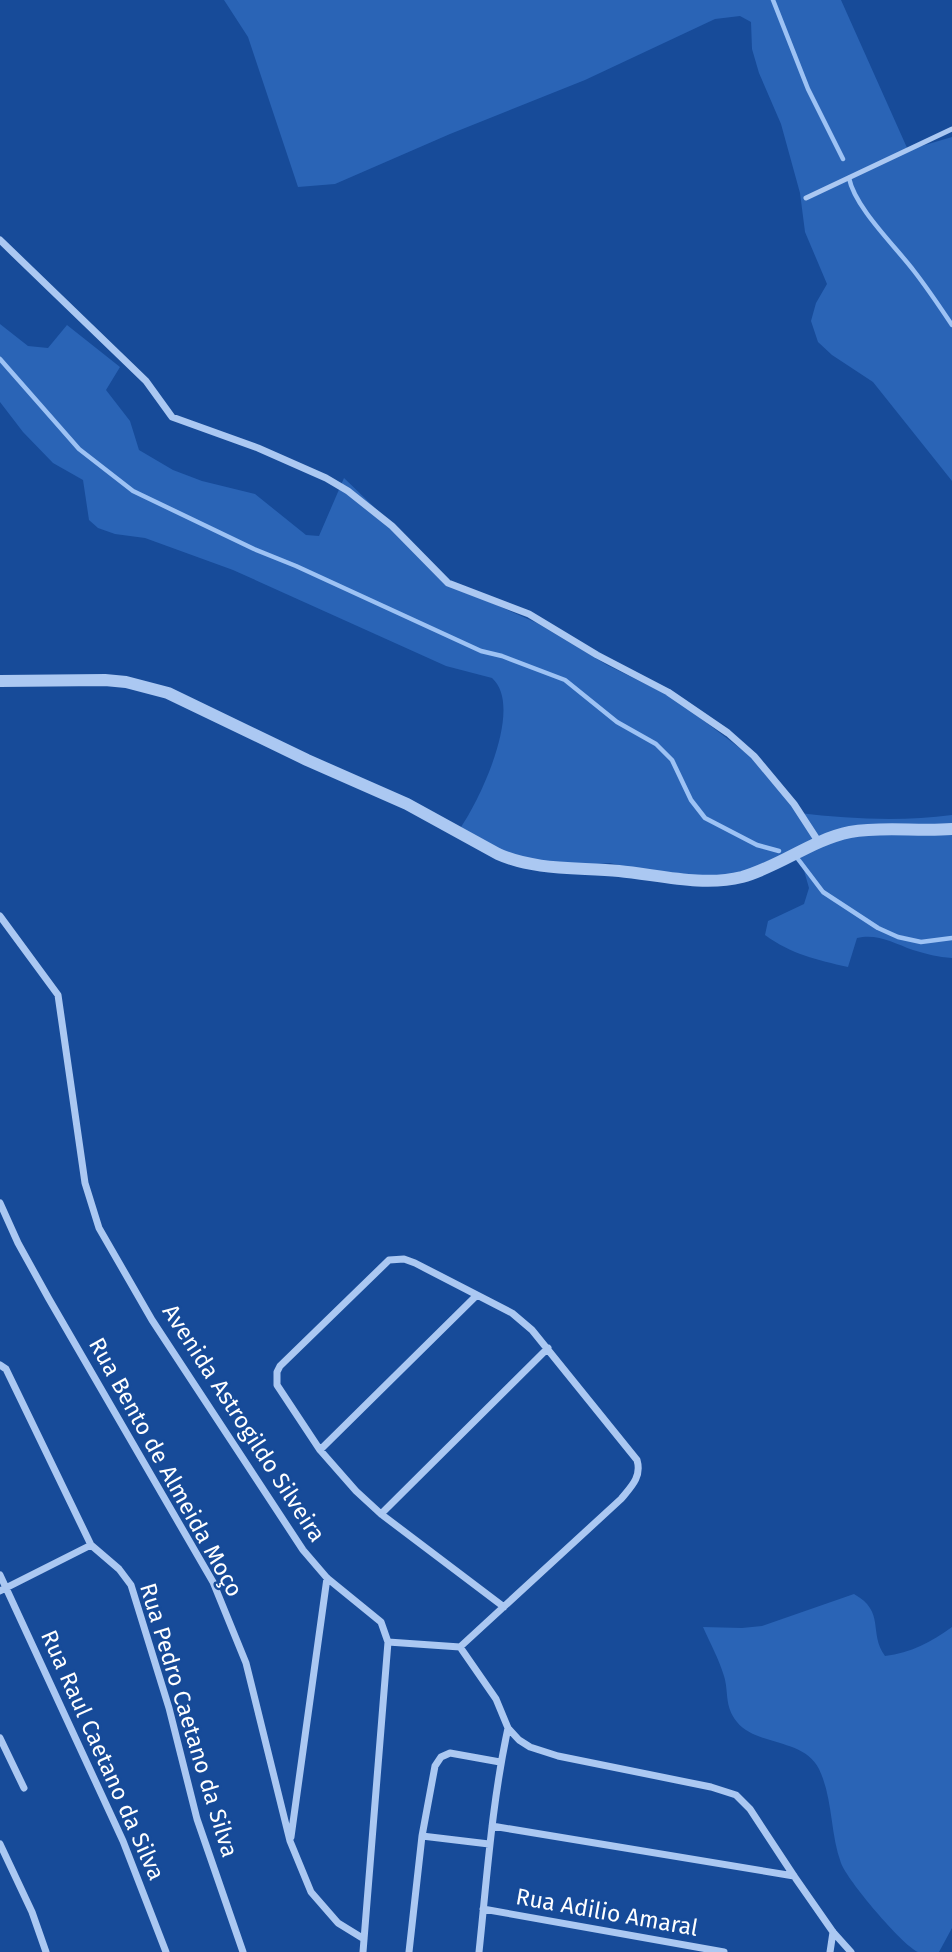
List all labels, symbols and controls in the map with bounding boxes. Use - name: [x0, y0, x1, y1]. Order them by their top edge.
- street label: Avenida Astrogildo Silveira: [157, 1299, 331, 1547]
- street label: Rua Bento de Almeida Moço: [83, 1332, 249, 1602]
- street label: Rua Pedro Caetano da Silva: [134, 1579, 244, 1861]
- street label: Rua Raul Caetano da Silva: [35, 1625, 171, 1885]
- street label: Rua Adilio Amaral: [514, 1882, 701, 1942]

